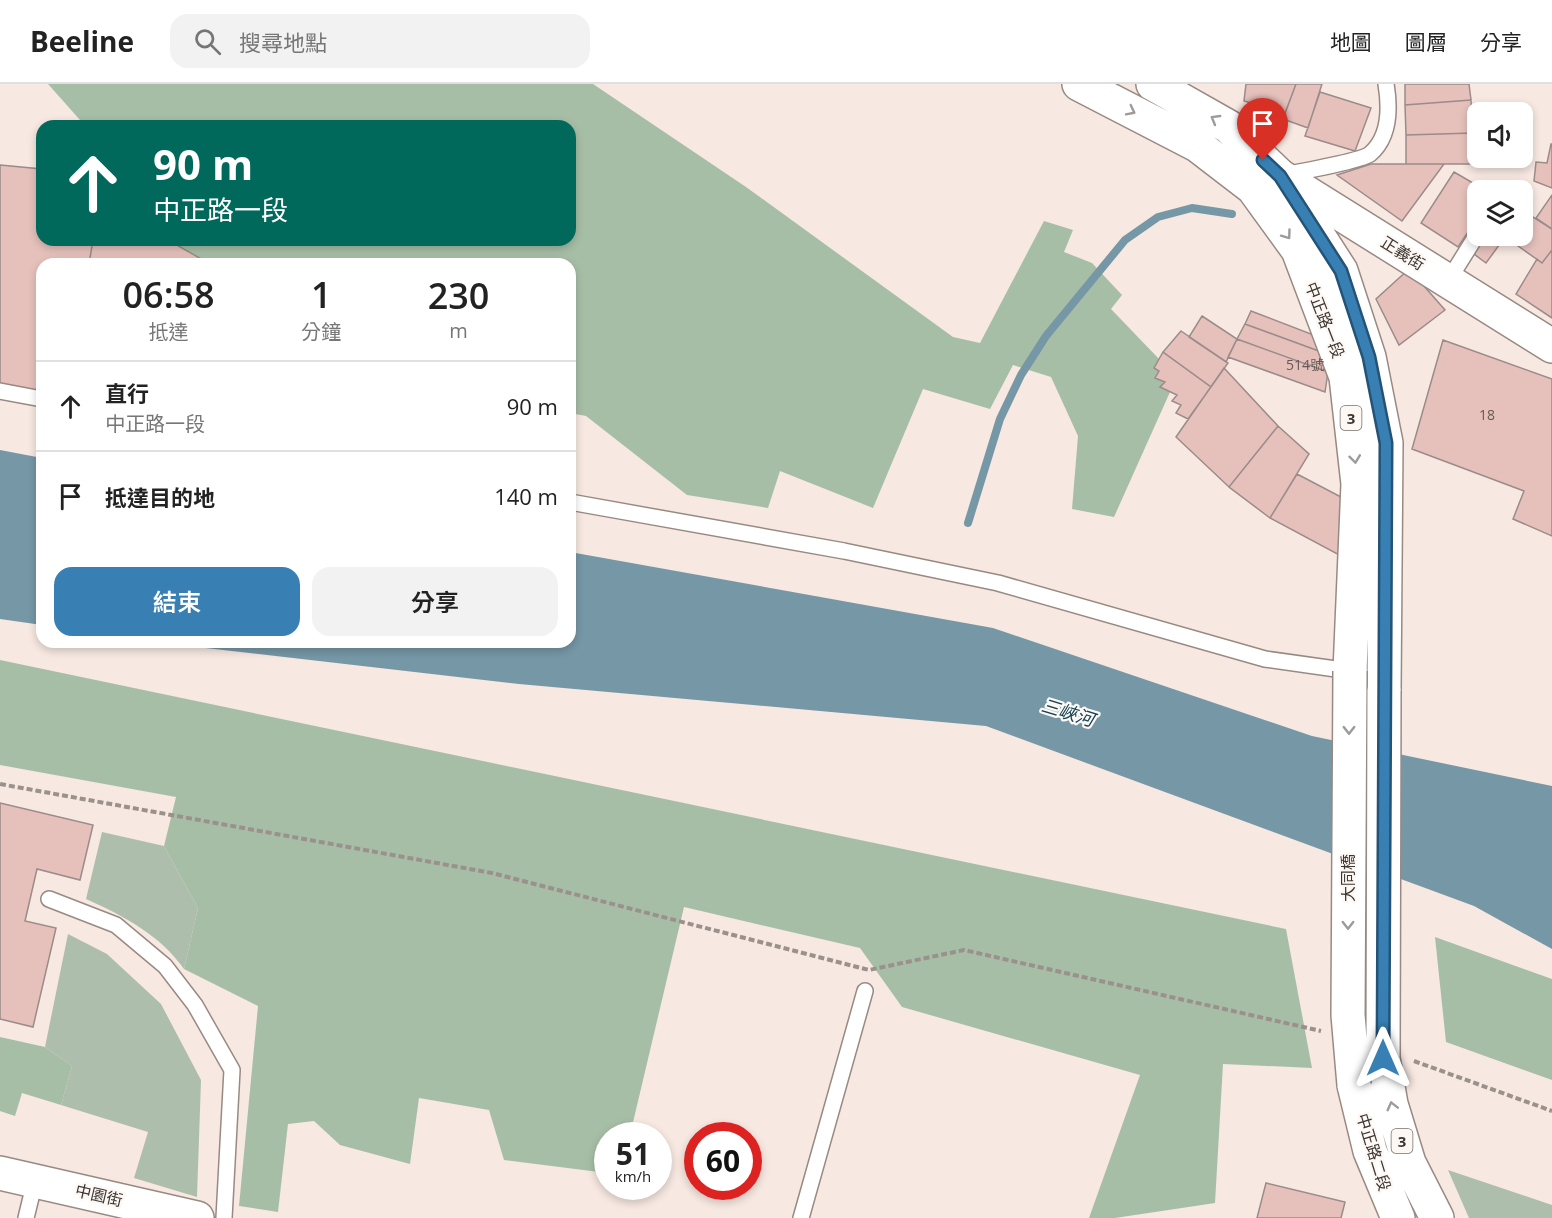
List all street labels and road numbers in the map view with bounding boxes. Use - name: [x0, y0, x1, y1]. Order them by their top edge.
- street label: 正義街: [1377, 231, 1429, 275]
- street label: 中正路一段: [1300, 279, 1350, 361]
- road number: 3: [1340, 406, 1362, 430]
- street label: 大同橋: [1337, 854, 1359, 902]
- street label: 中正路二段: [1352, 1111, 1396, 1193]
- road number: 3: [1392, 1129, 1412, 1153]
- street label: 中園街: [73, 1179, 125, 1211]

